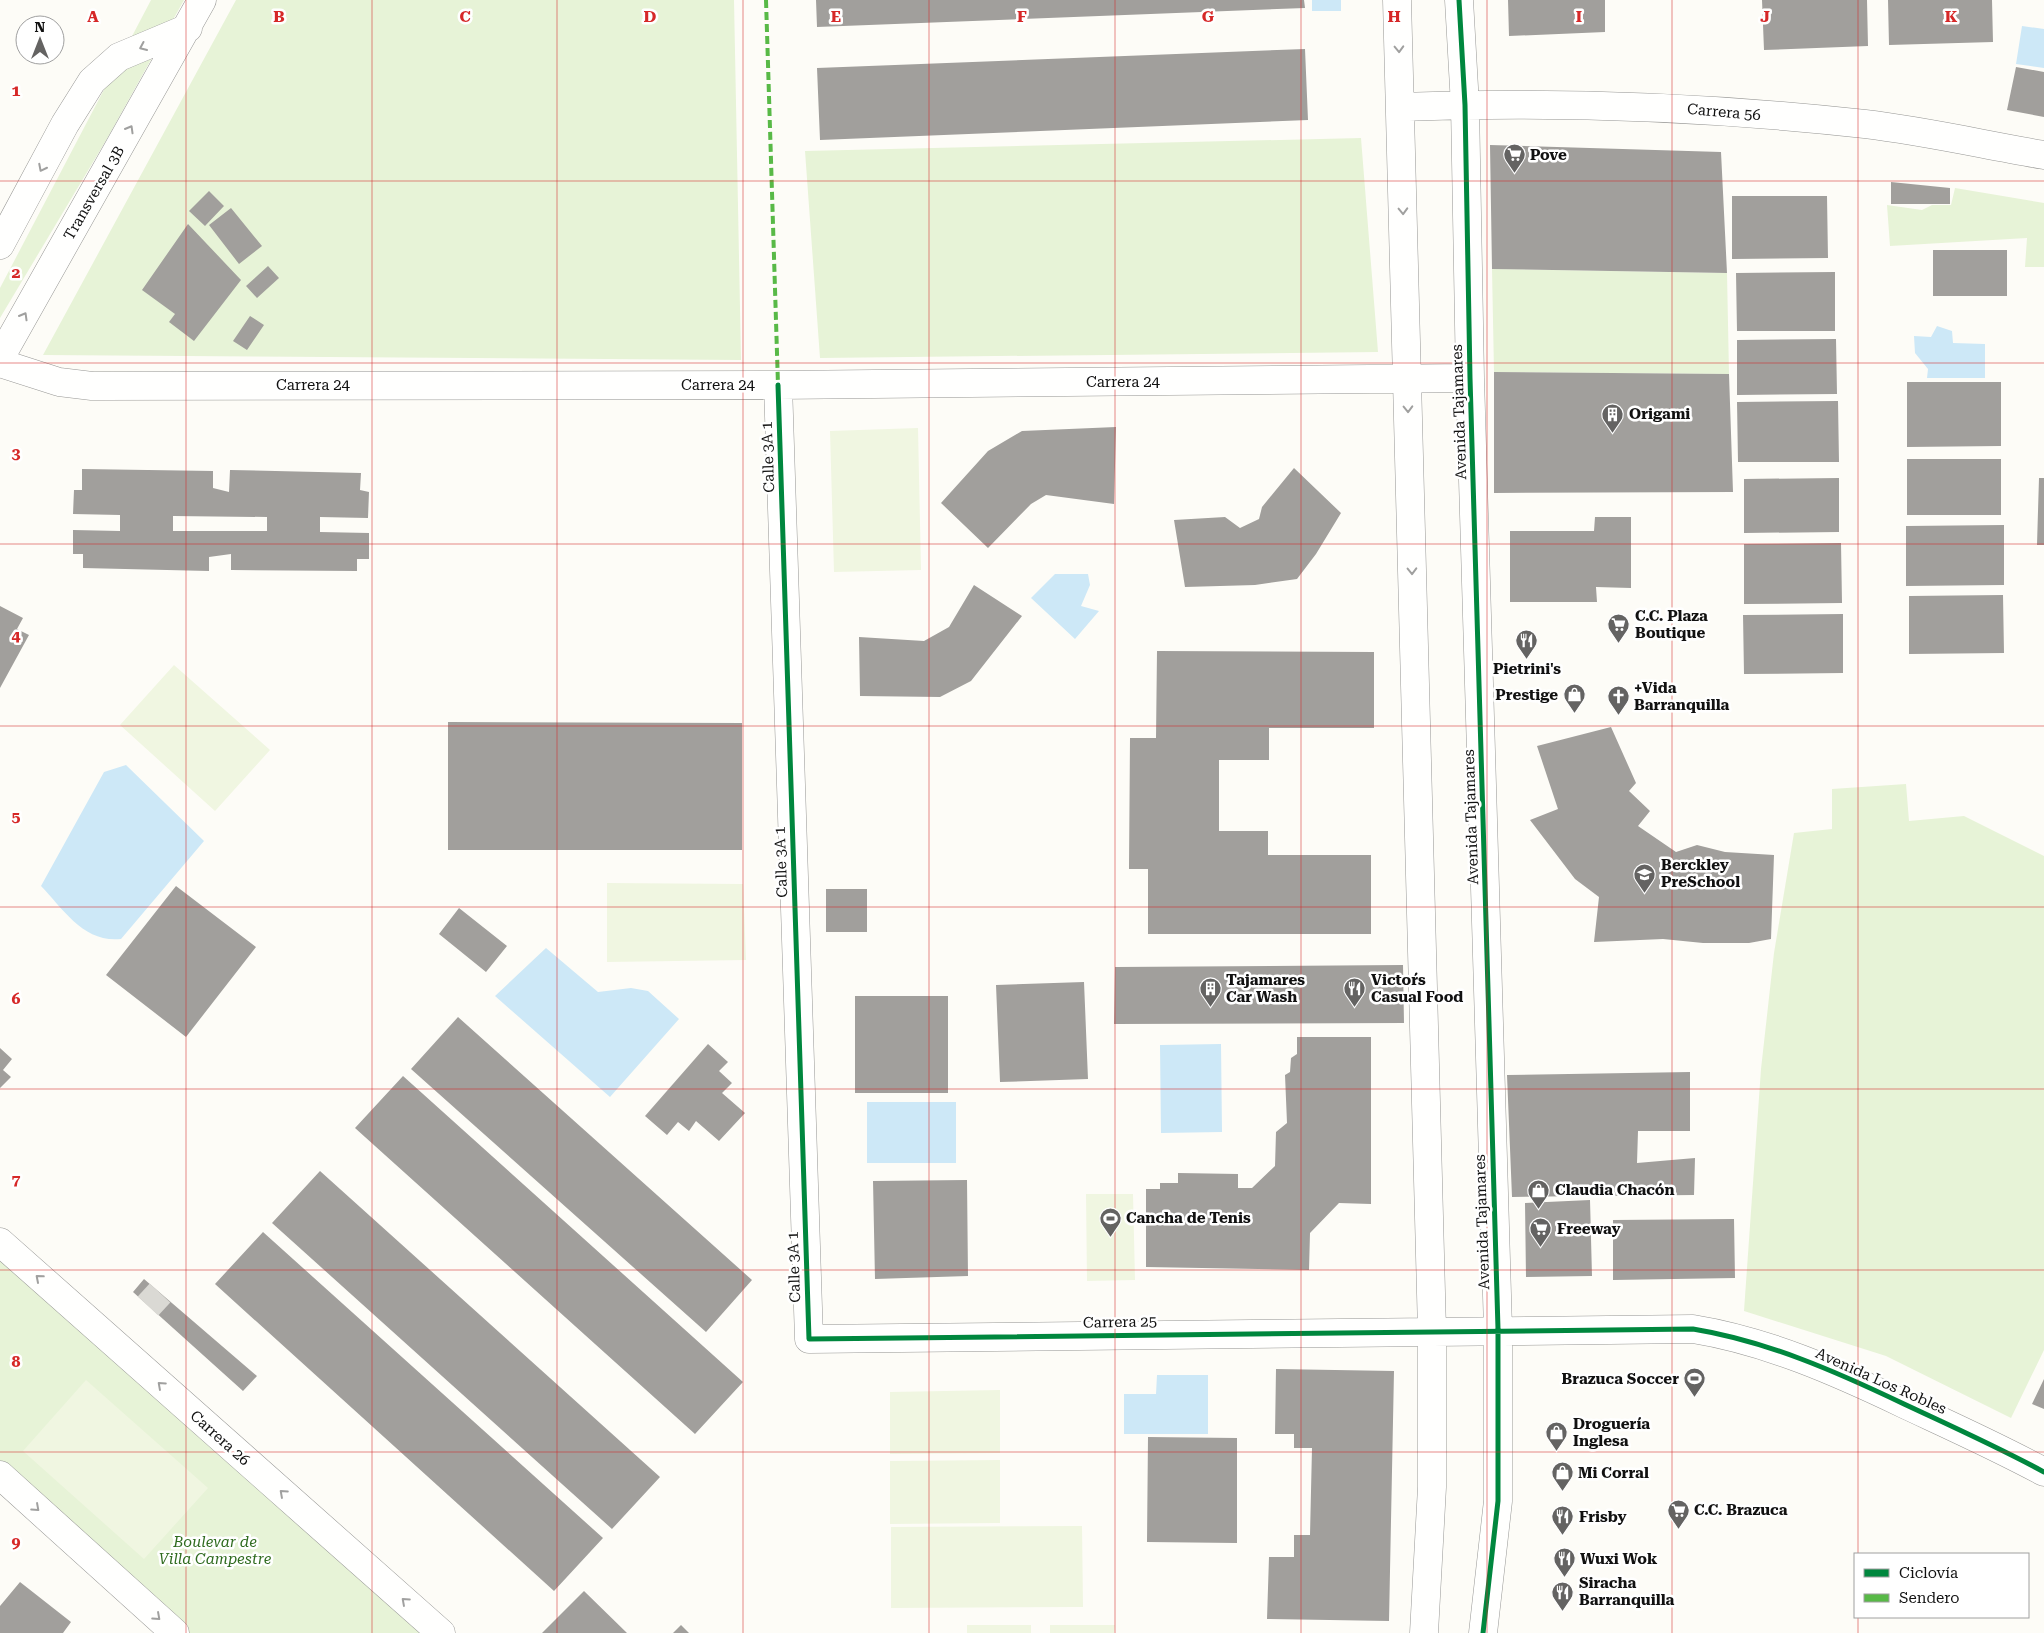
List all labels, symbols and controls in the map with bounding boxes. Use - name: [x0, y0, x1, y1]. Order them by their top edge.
- text: A: [87, 7, 99, 26]
- text: B: [273, 7, 285, 26]
- text: C: [459, 7, 471, 26]
- text: D: [644, 7, 657, 26]
- text: E: [831, 7, 841, 26]
- text: F: [1017, 7, 1027, 26]
- text: G: [1202, 7, 1215, 26]
- text: H: [1387, 7, 1401, 26]
- text: I: [1576, 7, 1582, 26]
- text: J: [1760, 7, 1770, 26]
- text: K: [1945, 7, 1958, 26]
- north arrow: [15, 15, 65, 65]
- text: N: [35, 19, 46, 35]
- one-way arrow: [139, 41, 148, 52]
- one-way arrow: [1393, 45, 1404, 53]
- text: 1: [12, 81, 21, 100]
- street label: Carrera 56: [1686, 100, 1762, 124]
- one-way arrow: [124, 125, 134, 134]
- street label: Transversal 3B: [60, 143, 128, 243]
- supermarket icon: Pove: [1502, 143, 1526, 174]
- place label: Pove: [1530, 146, 1567, 164]
- one-way arrow: [38, 163, 48, 172]
- one-way arrow: [1398, 208, 1408, 215]
- text: 2: [12, 263, 21, 282]
- one-way arrow: [18, 312, 28, 321]
- street label: Avenida Tajamares: [1448, 344, 1470, 480]
- street label: Carrera 24: [1086, 373, 1161, 391]
- street label: Carrera 24: [276, 376, 351, 394]
- street label: Carrera 24: [681, 376, 756, 394]
- building icon: Origami: [1601, 402, 1625, 433]
- one-way arrow: [1403, 405, 1413, 413]
- place label: Origami: [1629, 405, 1690, 423]
- street label: Calle 3A 1: [758, 421, 778, 493]
- text: 3: [12, 444, 21, 463]
- one-way arrow: [1407, 567, 1418, 575]
- place label: C.C. Plaza Boutique: [1635, 607, 1708, 642]
- supermarket icon: C.C. Plaza Boutique: [1607, 613, 1631, 644]
- text: 4: [12, 626, 21, 645]
- restaurant icon: Pietrini's: [1515, 629, 1539, 660]
- place label: Pietrini's: [1493, 660, 1561, 678]
- place label: +Vida Barranquilla: [1634, 679, 1730, 714]
- shop icon: Prestige: [1562, 683, 1586, 714]
- church icon: +Vida Barranquilla: [1606, 685, 1630, 716]
- place label: Prestige: [1495, 686, 1558, 704]
- street label: Avenida Tajamares: [1460, 749, 1482, 885]
- text: 5: [12, 807, 21, 826]
- street label: Calle 3A 1: [771, 826, 791, 898]
- place label: Berckley PreSchool: [1661, 856, 1740, 891]
- school or university icon: Berckley PreSchool: [1633, 862, 1657, 893]
- place label: Tajamares Car Wash: [1226, 971, 1305, 1006]
- place label: Victor´s Casual Food: [1371, 971, 1463, 1006]
- building icon: Tajamares Car Wash: [1198, 977, 1222, 1008]
- restaurant icon: Victor´s Casual Food: [1343, 977, 1367, 1008]
- text: 6: [12, 989, 21, 1008]
- street label: Avenida Tajamares: [1471, 1154, 1493, 1290]
- text: 7: [12, 1170, 21, 1189]
- shop icon: Claudia Chacón: [1527, 1178, 1551, 1209]
- place label: Claudia Chacón: [1555, 1181, 1675, 1199]
- sports icon: Cancha de Tenis: [1098, 1206, 1122, 1237]
- place label: Cancha de Tenis: [1126, 1209, 1251, 1227]
- supermarket icon: Freeway: [1529, 1217, 1553, 1248]
- place label: Freeway: [1557, 1220, 1621, 1238]
- street label: Calle 3A 1: [784, 1231, 804, 1303]
- one-way arrow: [36, 1275, 45, 1284]
- street label: Carrera 25: [1083, 1312, 1157, 1332]
- street label: Avenida Los Robles: [1813, 1344, 1949, 1418]
- text: 8: [12, 1352, 21, 1371]
- sports icon: Brazuca Soccer: [1683, 1367, 1707, 1398]
- place label: Brazuca Soccer: [1562, 1370, 1679, 1388]
- one-way arrow: [158, 1382, 167, 1391]
- street label: Carrera 26: [186, 1407, 254, 1469]
- place label: Droguería Inglesa: [1573, 1415, 1650, 1450]
- shop icon: Droguería Inglesa: [1545, 1421, 1569, 1452]
- shop icon: Mi Corral: [1550, 1461, 1574, 1492]
- place label: Mi Corral: [1578, 1464, 1649, 1482]
- one-way arrow: [279, 1490, 288, 1499]
- supermarket icon: C.C. Brazuca: [1666, 1498, 1690, 1529]
- place label: C.C. Brazuca: [1694, 1501, 1788, 1519]
- one-way arrow: [31, 1502, 40, 1511]
- restaurant icon: Frisby: [1551, 1505, 1575, 1536]
- place label: Frisby: [1579, 1508, 1627, 1526]
- text: 9: [12, 1533, 21, 1552]
- park label: Boulevar de Villa Campestre: [159, 1533, 272, 1568]
- restaurant icon: Wuxi Wok: [1552, 1547, 1576, 1578]
- place label: Wuxi Wok: [1580, 1550, 1658, 1568]
- legend: [1854, 1553, 2029, 1618]
- text: Ciclovía: [1899, 1564, 1958, 1582]
- place label: Siracha Barranquilla: [1579, 1574, 1675, 1609]
- restaurant icon: Siracha Barranquilla: [1551, 1580, 1575, 1611]
- text: Sendero: [1899, 1589, 1960, 1607]
- one-way arrow: [401, 1597, 410, 1606]
- one-way arrow: [151, 1611, 160, 1620]

